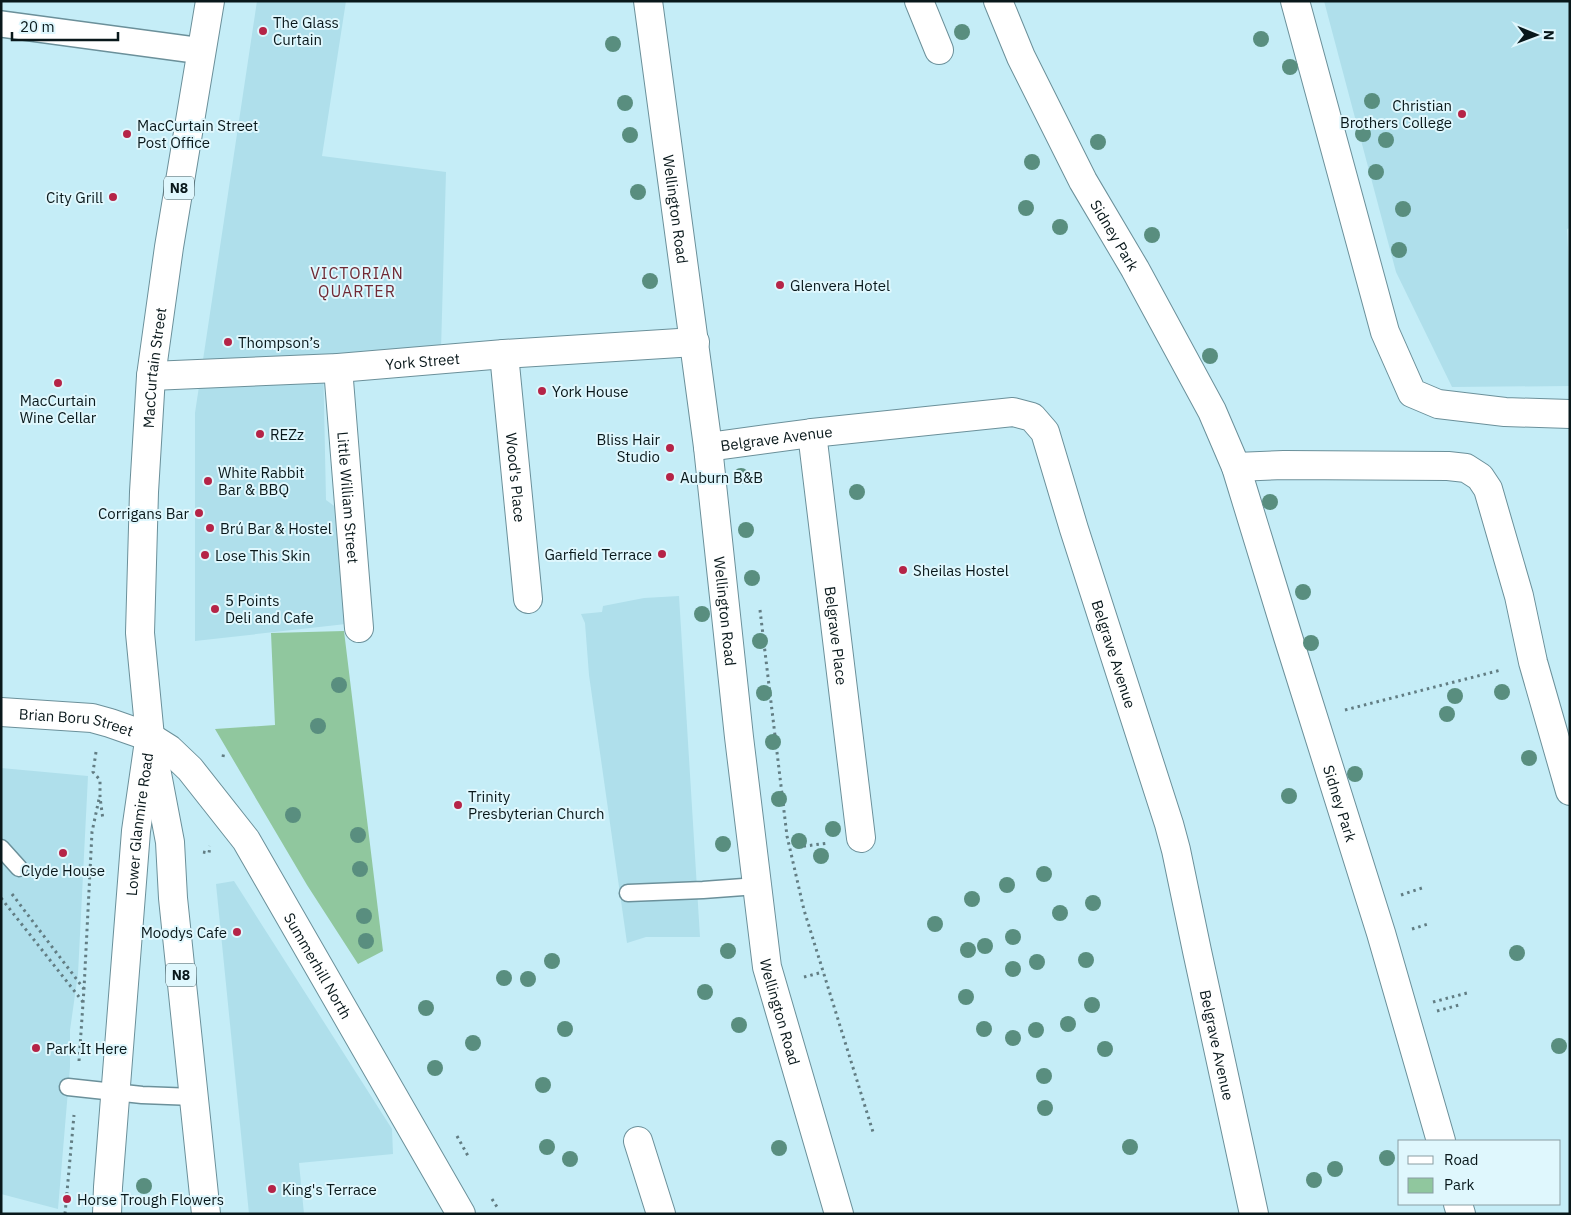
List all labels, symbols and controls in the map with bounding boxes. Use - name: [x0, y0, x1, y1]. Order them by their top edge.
- scale bar: [12, 10, 119, 42]
- north arrow: [1511, 10, 1561, 60]
- place label: The Glass Curtain: [273, 13, 339, 49]
- text: 20 m: [20, 17, 55, 36]
- marker: The Glass Curtain: [257, 25, 269, 37]
- text: N: [1540, 30, 1558, 40]
- place label: Christian Brothers College: [1340, 96, 1452, 132]
- marker: Christian Brothers College: [1456, 108, 1468, 120]
- place label: MacCurtain Street Post Office: [137, 116, 258, 152]
- marker: MacCurtain Street Post Office: [121, 128, 133, 140]
- street label: Wellington Road: [659, 153, 693, 265]
- road number: N8: [164, 177, 194, 200]
- place label: City Grill: [46, 188, 103, 207]
- marker: City Grill: [107, 191, 119, 203]
- street label: Sidney Park: [1087, 196, 1143, 274]
- district label: VICTORIAN QUARTER: [310, 263, 404, 301]
- place label: Glenvera Hotel: [790, 276, 890, 295]
- marker: Glenvera Hotel: [774, 279, 786, 291]
- street label: MacCurtain Street: [138, 306, 170, 429]
- place label: Thompson’s: [238, 333, 320, 352]
- marker: Thompson’s: [222, 336, 234, 348]
- street label: York Street: [385, 348, 461, 373]
- marker: MacCurtain Wine Cellar: [52, 377, 64, 389]
- place label: York House: [552, 382, 629, 401]
- marker: York House: [536, 385, 548, 397]
- place label: MacCurtain Wine Cellar: [20, 391, 97, 427]
- street label: Belgrave Avenue: [719, 421, 833, 455]
- place label: REZz: [270, 425, 304, 444]
- marker: REZz: [254, 428, 266, 440]
- place label: Bliss Hair Studio: [596, 430, 660, 466]
- street label: Little William Street: [334, 431, 363, 564]
- street label: Wood's Place: [502, 432, 530, 523]
- marker: Bliss Hair Studio: [664, 442, 676, 454]
- place label: White Rabbit Bar & BBQ: [218, 463, 305, 499]
- place label: Auburn B&B: [680, 468, 763, 487]
- marker: Auburn B&B: [664, 471, 676, 483]
- marker: White Rabbit Bar & BBQ: [202, 475, 214, 487]
- place label: Corrigans Bar: [98, 504, 189, 523]
- marker: Corrigans Bar: [193, 507, 205, 519]
- place label: Brú Bar & Hostel: [220, 519, 332, 538]
- marker: Brú Bar & Hostel: [204, 522, 216, 534]
- place label: Garfield Terrace: [544, 545, 652, 564]
- place label: Lose This Skin: [215, 546, 310, 565]
- marker: Garfield Terrace: [656, 548, 668, 560]
- marker: Lose This Skin: [199, 549, 211, 561]
- street label: Wellington Road: [710, 555, 741, 667]
- place label: Sheilas Hostel: [913, 561, 1009, 580]
- marker: Sheilas Hostel: [897, 564, 909, 576]
- street label: Belgrave Place: [821, 585, 852, 686]
- place label: 5 Points Deli and Cafe: [225, 591, 314, 627]
- street label: Belgrave Avenue: [1088, 597, 1141, 710]
- marker: 5 Points Deli and Cafe: [209, 603, 221, 615]
- street label: Brian Boru Street: [18, 704, 136, 740]
- street label: Lower Glanmire Road: [121, 751, 157, 897]
- street label: Sidney Park: [1319, 763, 1361, 844]
- place label: Trinity Presbyterian Church: [468, 787, 605, 823]
- marker: Trinity Presbyterian Church: [452, 799, 464, 811]
- marker: Clyde House: [57, 847, 69, 859]
- place label: Clyde House: [21, 861, 105, 880]
- street label: Summerhill North: [280, 909, 356, 1022]
- place label: Moodys Cafe: [141, 923, 227, 942]
- marker: Moodys Cafe: [231, 926, 243, 938]
- street label: Wellington Road: [757, 958, 805, 1067]
- road number: N8: [166, 964, 196, 986]
- street label: Belgrave Avenue: [1196, 988, 1239, 1102]
- place label: Park It Here: [46, 1039, 127, 1058]
- marker: Park It Here: [30, 1042, 42, 1054]
- legend: [1398, 1140, 1561, 1205]
- text: Road: [1444, 1150, 1479, 1169]
- text: Park: [1444, 1175, 1474, 1194]
- place label: King's Terrace: [282, 1180, 377, 1199]
- marker: King's Terrace: [266, 1183, 278, 1195]
- place label: Horse Trough Flowers: [77, 1190, 224, 1209]
- marker: Horse Trough Flowers: [61, 1193, 73, 1205]

